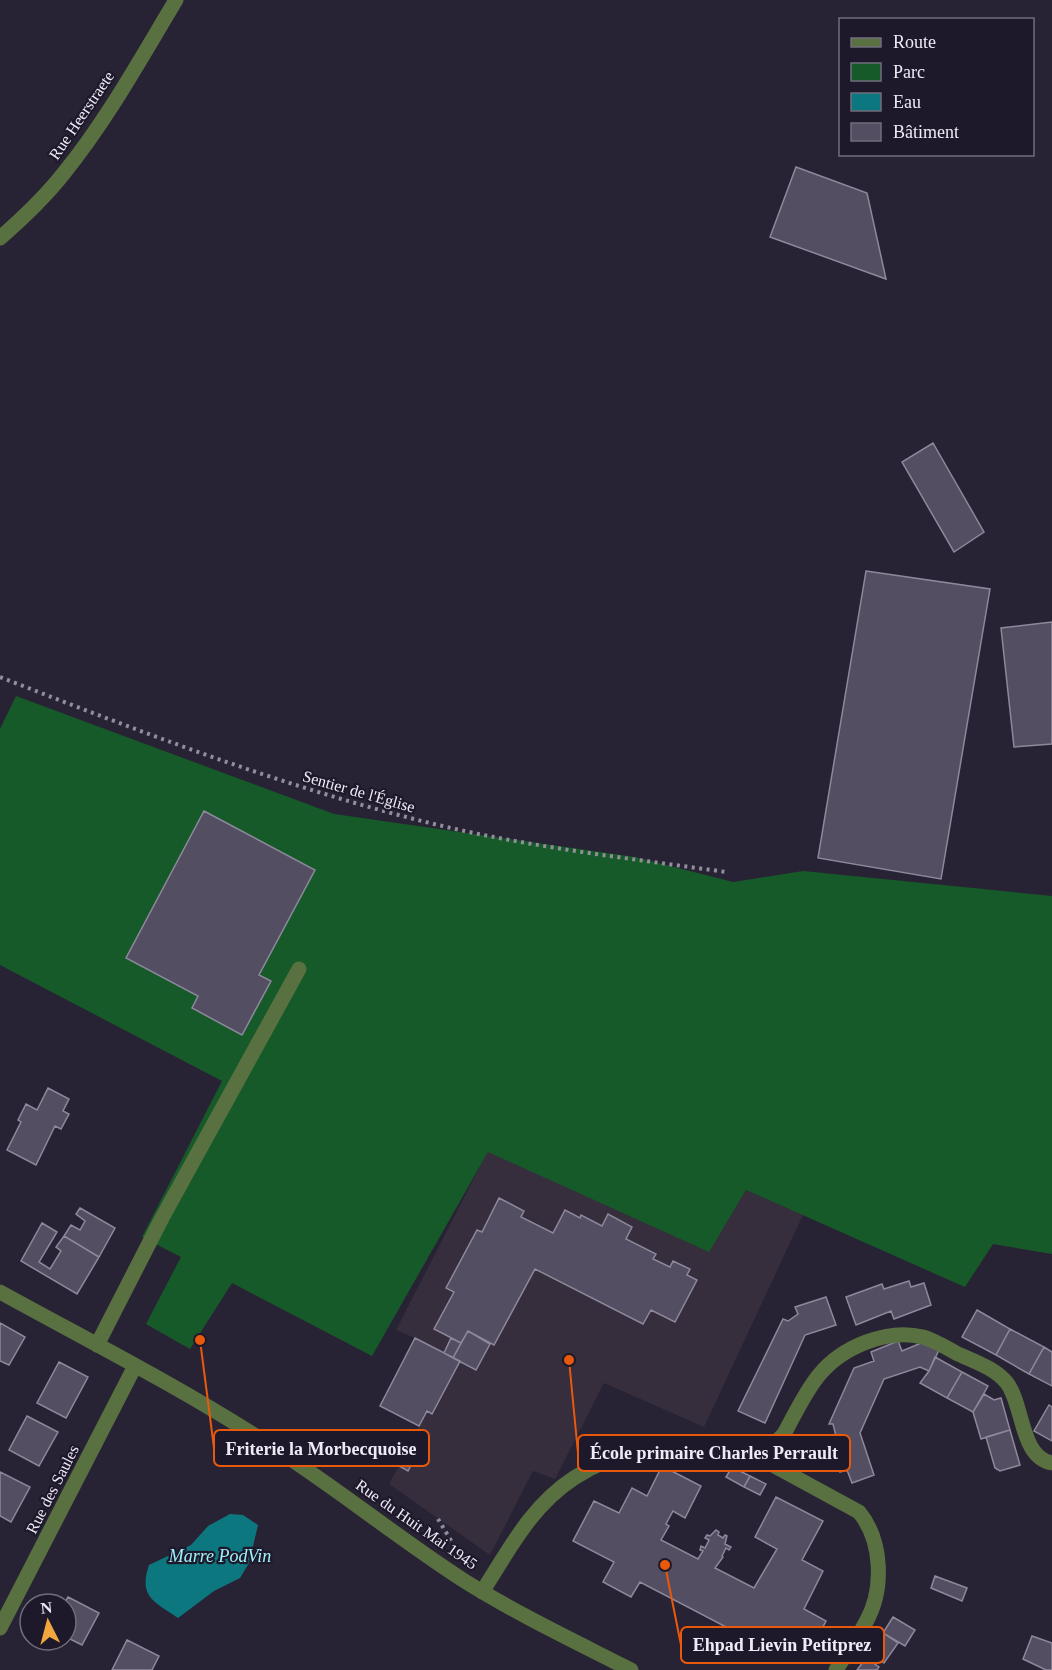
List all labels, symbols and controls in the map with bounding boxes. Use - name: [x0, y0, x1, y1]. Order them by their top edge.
- legend: [839, 18, 1034, 156]
- text: Route: [893, 32, 936, 52]
- text: Parc: [893, 62, 925, 82]
- street label: Rue Heerstraete: [46, 68, 117, 163]
- text: Eau: [893, 92, 921, 112]
- text: Bâtiment: [893, 122, 959, 142]
- street label: Sentier de l'Église: [301, 766, 417, 817]
- callout: Friterie la Morbecquoise: [214, 1430, 429, 1466]
- callout: École primaire Charles Perrault: [578, 1435, 850, 1471]
- text: Friterie la Morbecquoise: [226, 1439, 416, 1459]
- street label: Rue des Saules: [23, 1442, 82, 1536]
- text: École primaire Charles Perrault: [590, 1442, 838, 1463]
- street label: Rue du Huit Mai 1945: [353, 1476, 481, 1573]
- water label: Marre PodVin: [168, 1546, 271, 1566]
- north arrow: [18, 1592, 78, 1652]
- text: N: [40, 1598, 54, 1617]
- callout: Ehpad Lievin Petitprez: [681, 1627, 884, 1663]
- text: Ehpad Lievin Petitprez: [693, 1635, 871, 1655]

